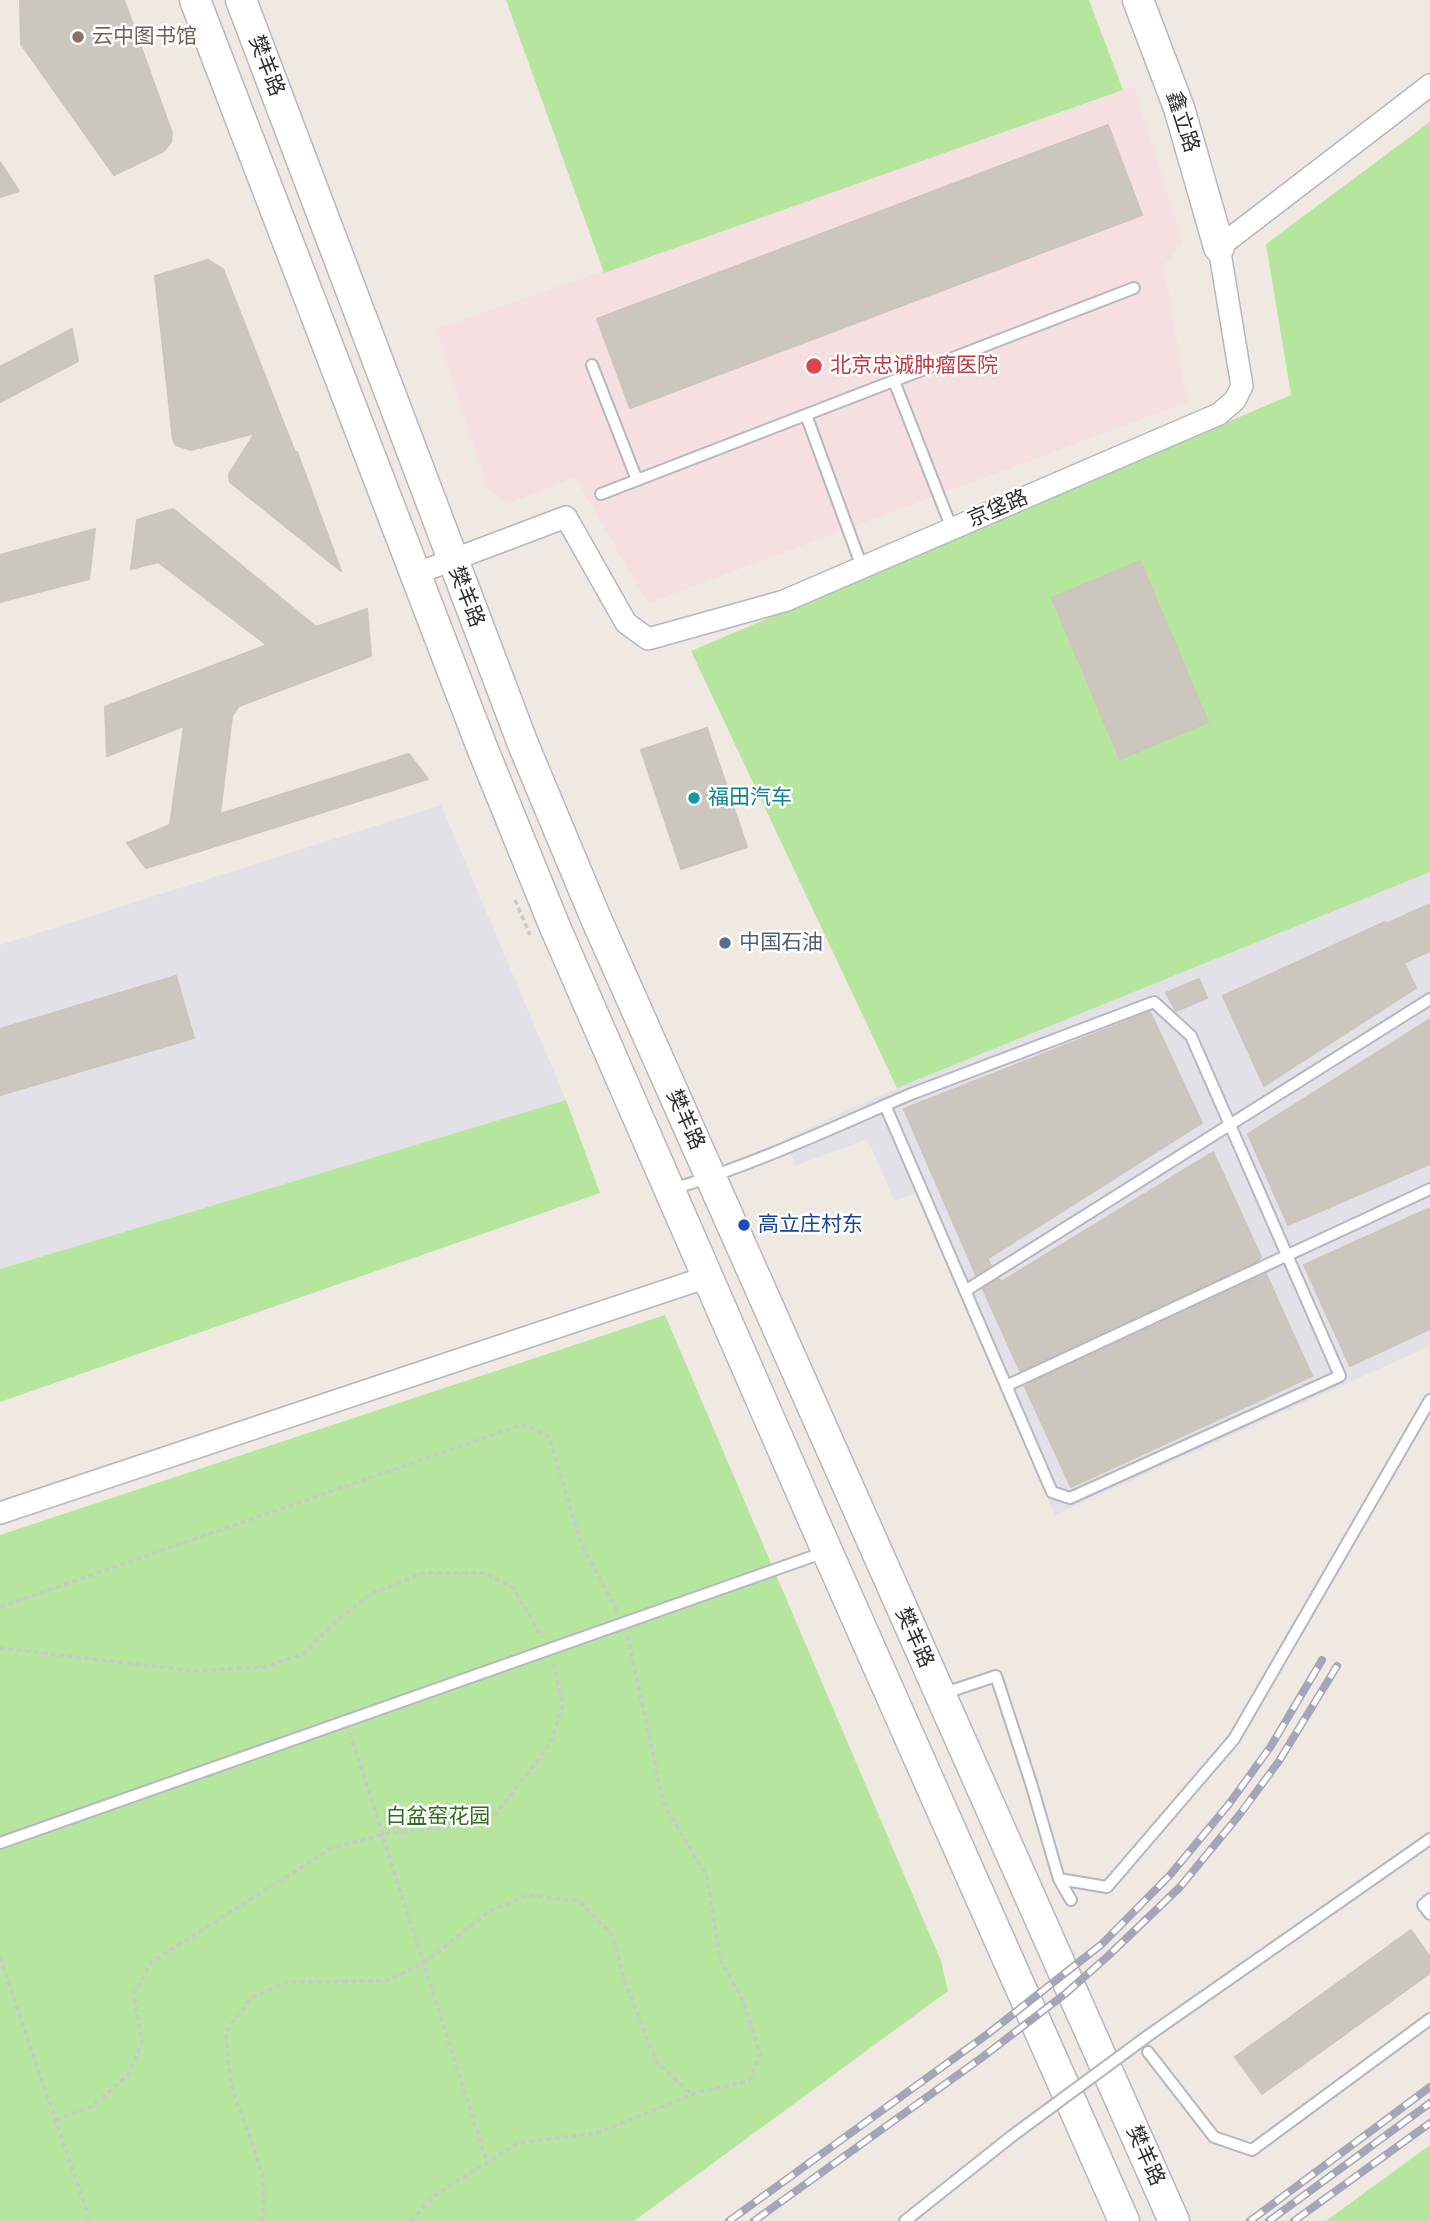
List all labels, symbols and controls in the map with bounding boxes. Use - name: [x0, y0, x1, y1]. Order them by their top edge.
- place label: 云中图书馆: [92, 24, 197, 50]
- marker: 云中图书馆: [70, 29, 86, 45]
- street label: 樊羊路: [243, 32, 289, 100]
- street label: 鑫立路: [1160, 88, 1204, 156]
- place label: 北京忠诚肿瘤医院: [830, 353, 998, 379]
- marker: 北京忠诚肿瘤医院: [804, 356, 824, 376]
- street label: 京垡路: [964, 485, 1032, 533]
- street label: 樊羊路: [443, 563, 489, 631]
- place label: 福田汽车: [708, 785, 792, 811]
- marker: 福田汽车: [686, 790, 702, 806]
- place label: 中国石油: [739, 930, 823, 956]
- marker: 中国石油: [717, 935, 733, 951]
- street label: 樊羊路: [661, 1086, 709, 1154]
- place label: 高立庄村东: [758, 1212, 863, 1238]
- marker: 高立庄村东: [736, 1217, 752, 1233]
- street label: 樊羊路: [890, 1604, 938, 1672]
- park label: 白盆窑花园: [386, 1804, 490, 1830]
- street label: 樊羊路: [1121, 2122, 1169, 2190]

